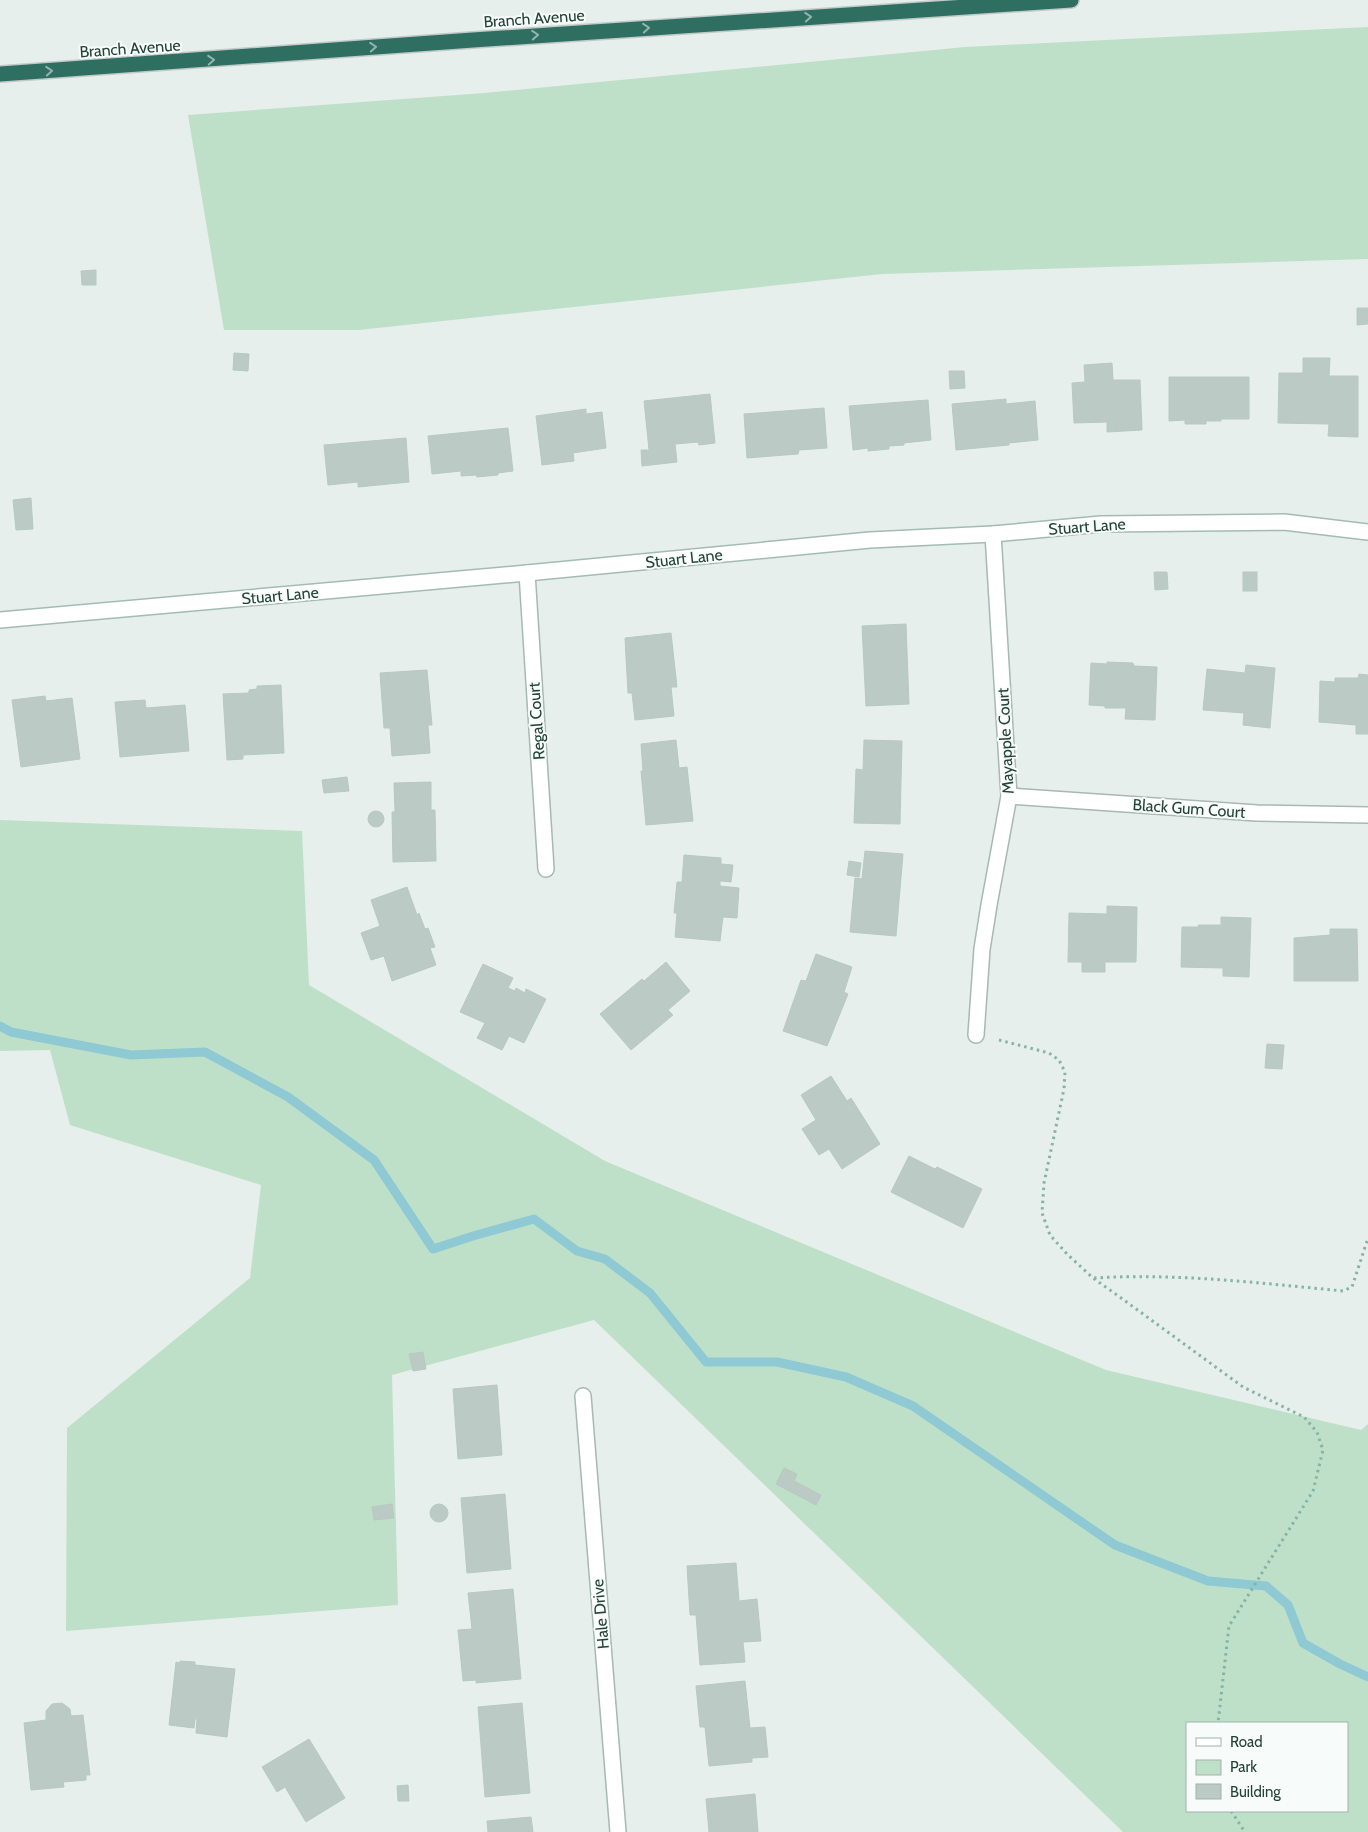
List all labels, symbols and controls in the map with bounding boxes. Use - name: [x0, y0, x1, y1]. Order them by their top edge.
- street label: Branch Avenue: [483, 5, 585, 32]
- one-way arrow: [804, 11, 812, 22]
- one-way arrow: [642, 22, 650, 33]
- one-way arrow: [531, 30, 539, 41]
- street label: Branch Avenue: [79, 35, 181, 62]
- one-way arrow: [369, 42, 377, 53]
- one-way arrow: [207, 54, 215, 65]
- one-way arrow: [45, 65, 53, 76]
- street label: Stuart Lane: [1048, 514, 1126, 539]
- street label: Stuart Lane: [645, 545, 724, 572]
- street label: Stuart Lane: [241, 583, 319, 608]
- street label: Regal Court: [524, 681, 549, 760]
- street label: Mayapple Court: [993, 687, 1018, 795]
- street label: Black Gum Court: [1132, 795, 1247, 822]
- street label: Hale Drive: [588, 1578, 613, 1650]
- legend: [1186, 1722, 1348, 1812]
- text: Road: [1230, 1733, 1263, 1751]
- text: Park: [1230, 1758, 1257, 1776]
- text: Building: [1230, 1783, 1281, 1801]

